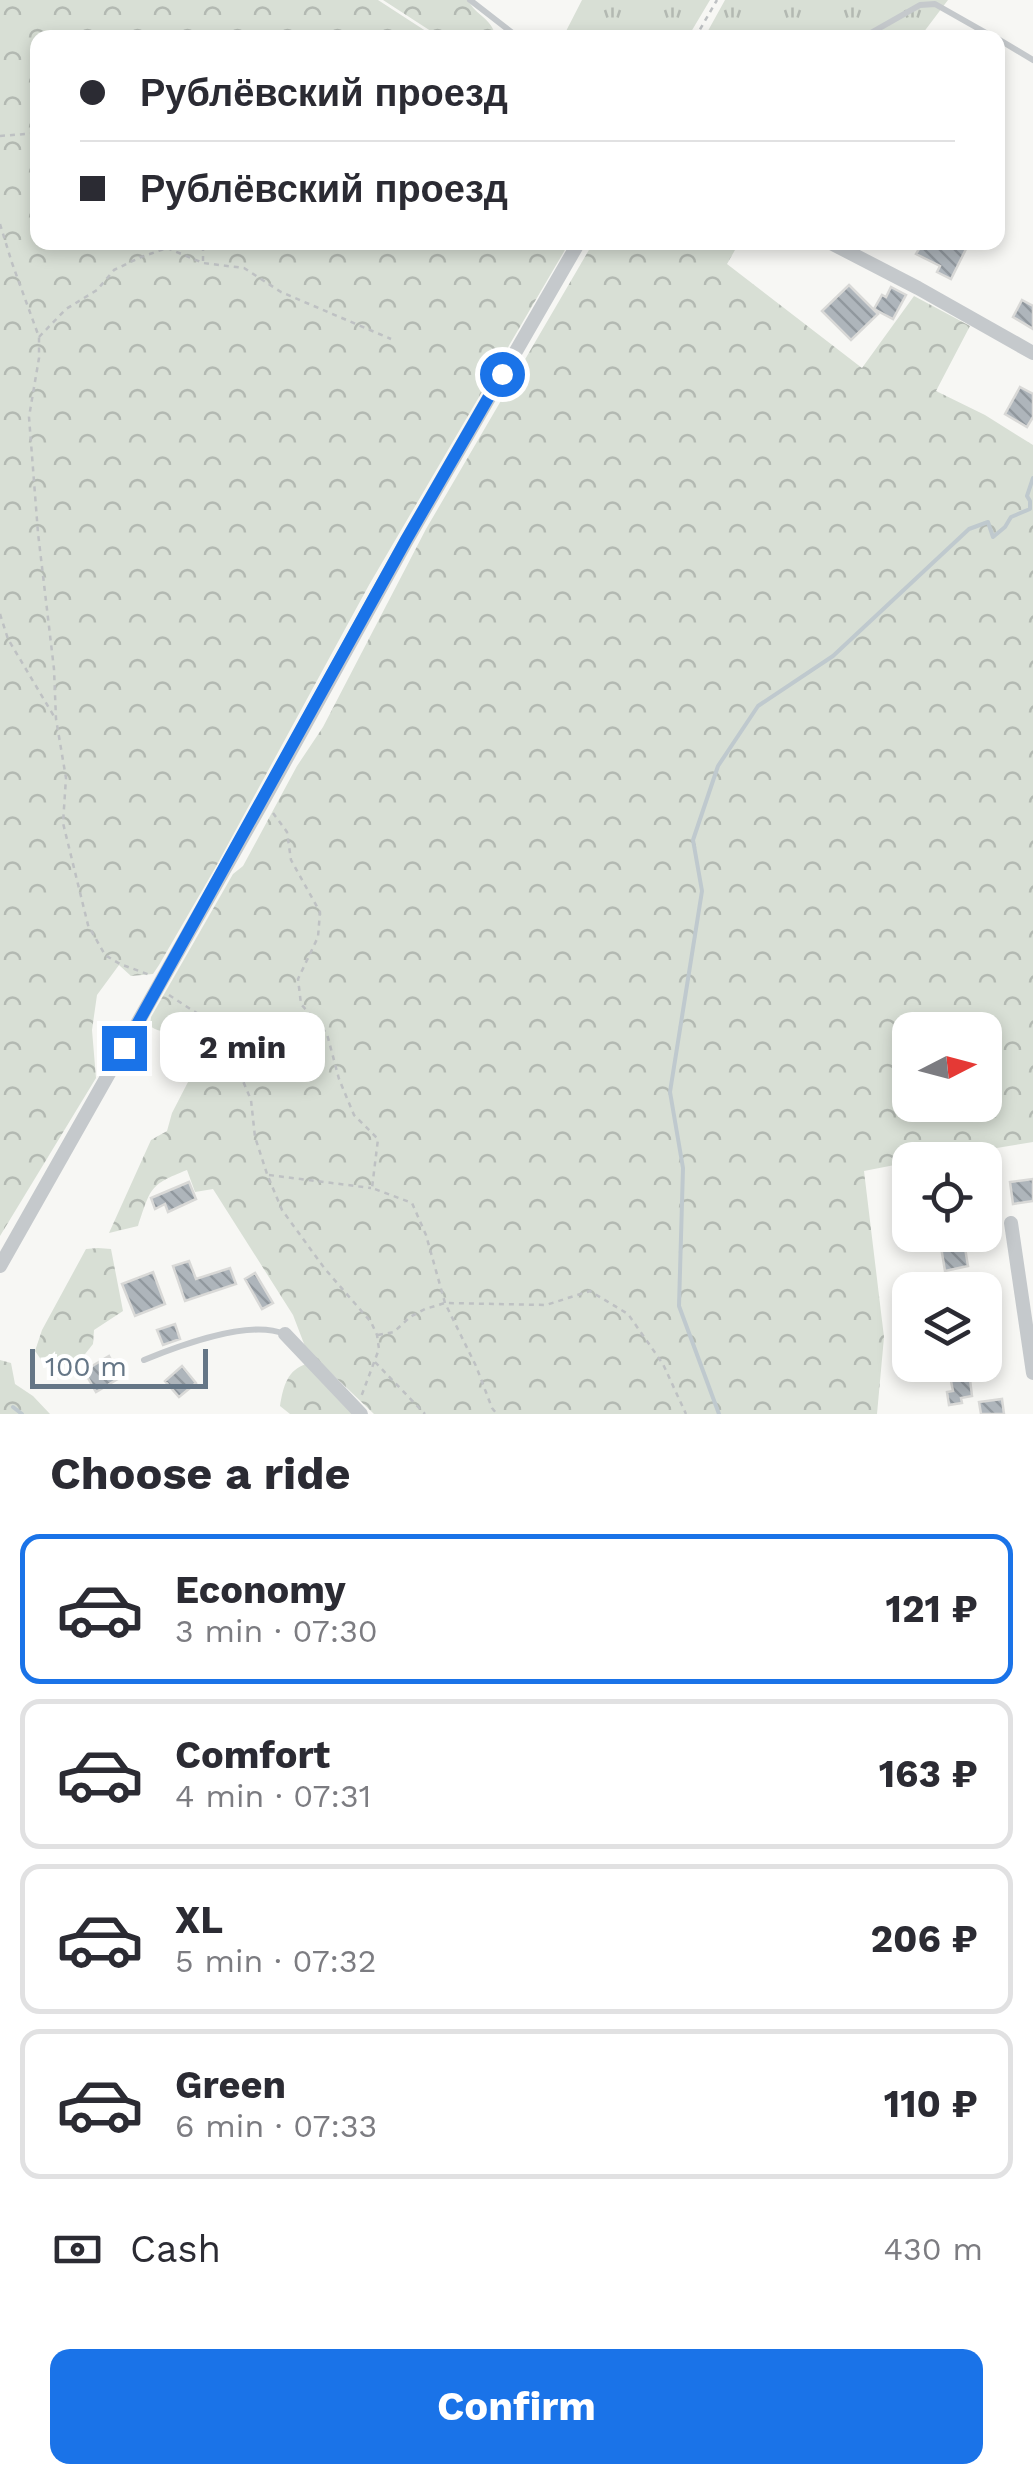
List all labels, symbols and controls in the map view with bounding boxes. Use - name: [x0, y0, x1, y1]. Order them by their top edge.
- text: Рублёвский проезд: [140, 71, 508, 115]
- text: Рублёвский проезд: [140, 167, 508, 211]
- route start: [480, 352, 525, 397]
- north arrow: [892, 1012, 1002, 1122]
- map controls: [892, 1012, 1002, 1382]
- callout: 2 min: [159, 1013, 324, 1083]
- route end: [102, 1026, 147, 1071]
- text: 2 min: [199, 1028, 286, 1066]
- button: locate: [892, 1142, 1002, 1252]
- button: layers: [892, 1272, 1002, 1382]
- scale bar: [30, 1344, 208, 1388]
- text: 100 m: [45, 1350, 127, 1383]
- text: Choose a ride: [50, 1447, 350, 1500]
- icon: car: [55, 1564, 145, 1654]
- text: Economy: [175, 1568, 346, 1612]
- text: 121 ₽: [886, 1587, 978, 1631]
- text: 3 min · 07:30: [175, 1612, 378, 1650]
- icon: car: [55, 1729, 145, 1819]
- text: Comfort: [175, 1733, 330, 1777]
- text: 163 ₽: [879, 1752, 978, 1796]
- text: 4 min · 07:31: [175, 1777, 371, 1815]
- icon: car: [55, 1894, 145, 1984]
- text: XL: [175, 1898, 223, 1942]
- text: 206 ₽: [870, 1917, 978, 1961]
- text: 5 min · 07:32: [175, 1942, 376, 1980]
- icon: car: [55, 2059, 145, 2149]
- text: Green: [175, 2063, 286, 2107]
- text: 110 ₽: [884, 2082, 978, 2126]
- text: 6 min · 07:33: [175, 2107, 377, 2145]
- icon: cash: [50, 2222, 105, 2277]
- text: Cash: [130, 2227, 221, 2271]
- text: 430 m: [883, 2230, 983, 2268]
- button: Confirm: [50, 2349, 983, 2464]

